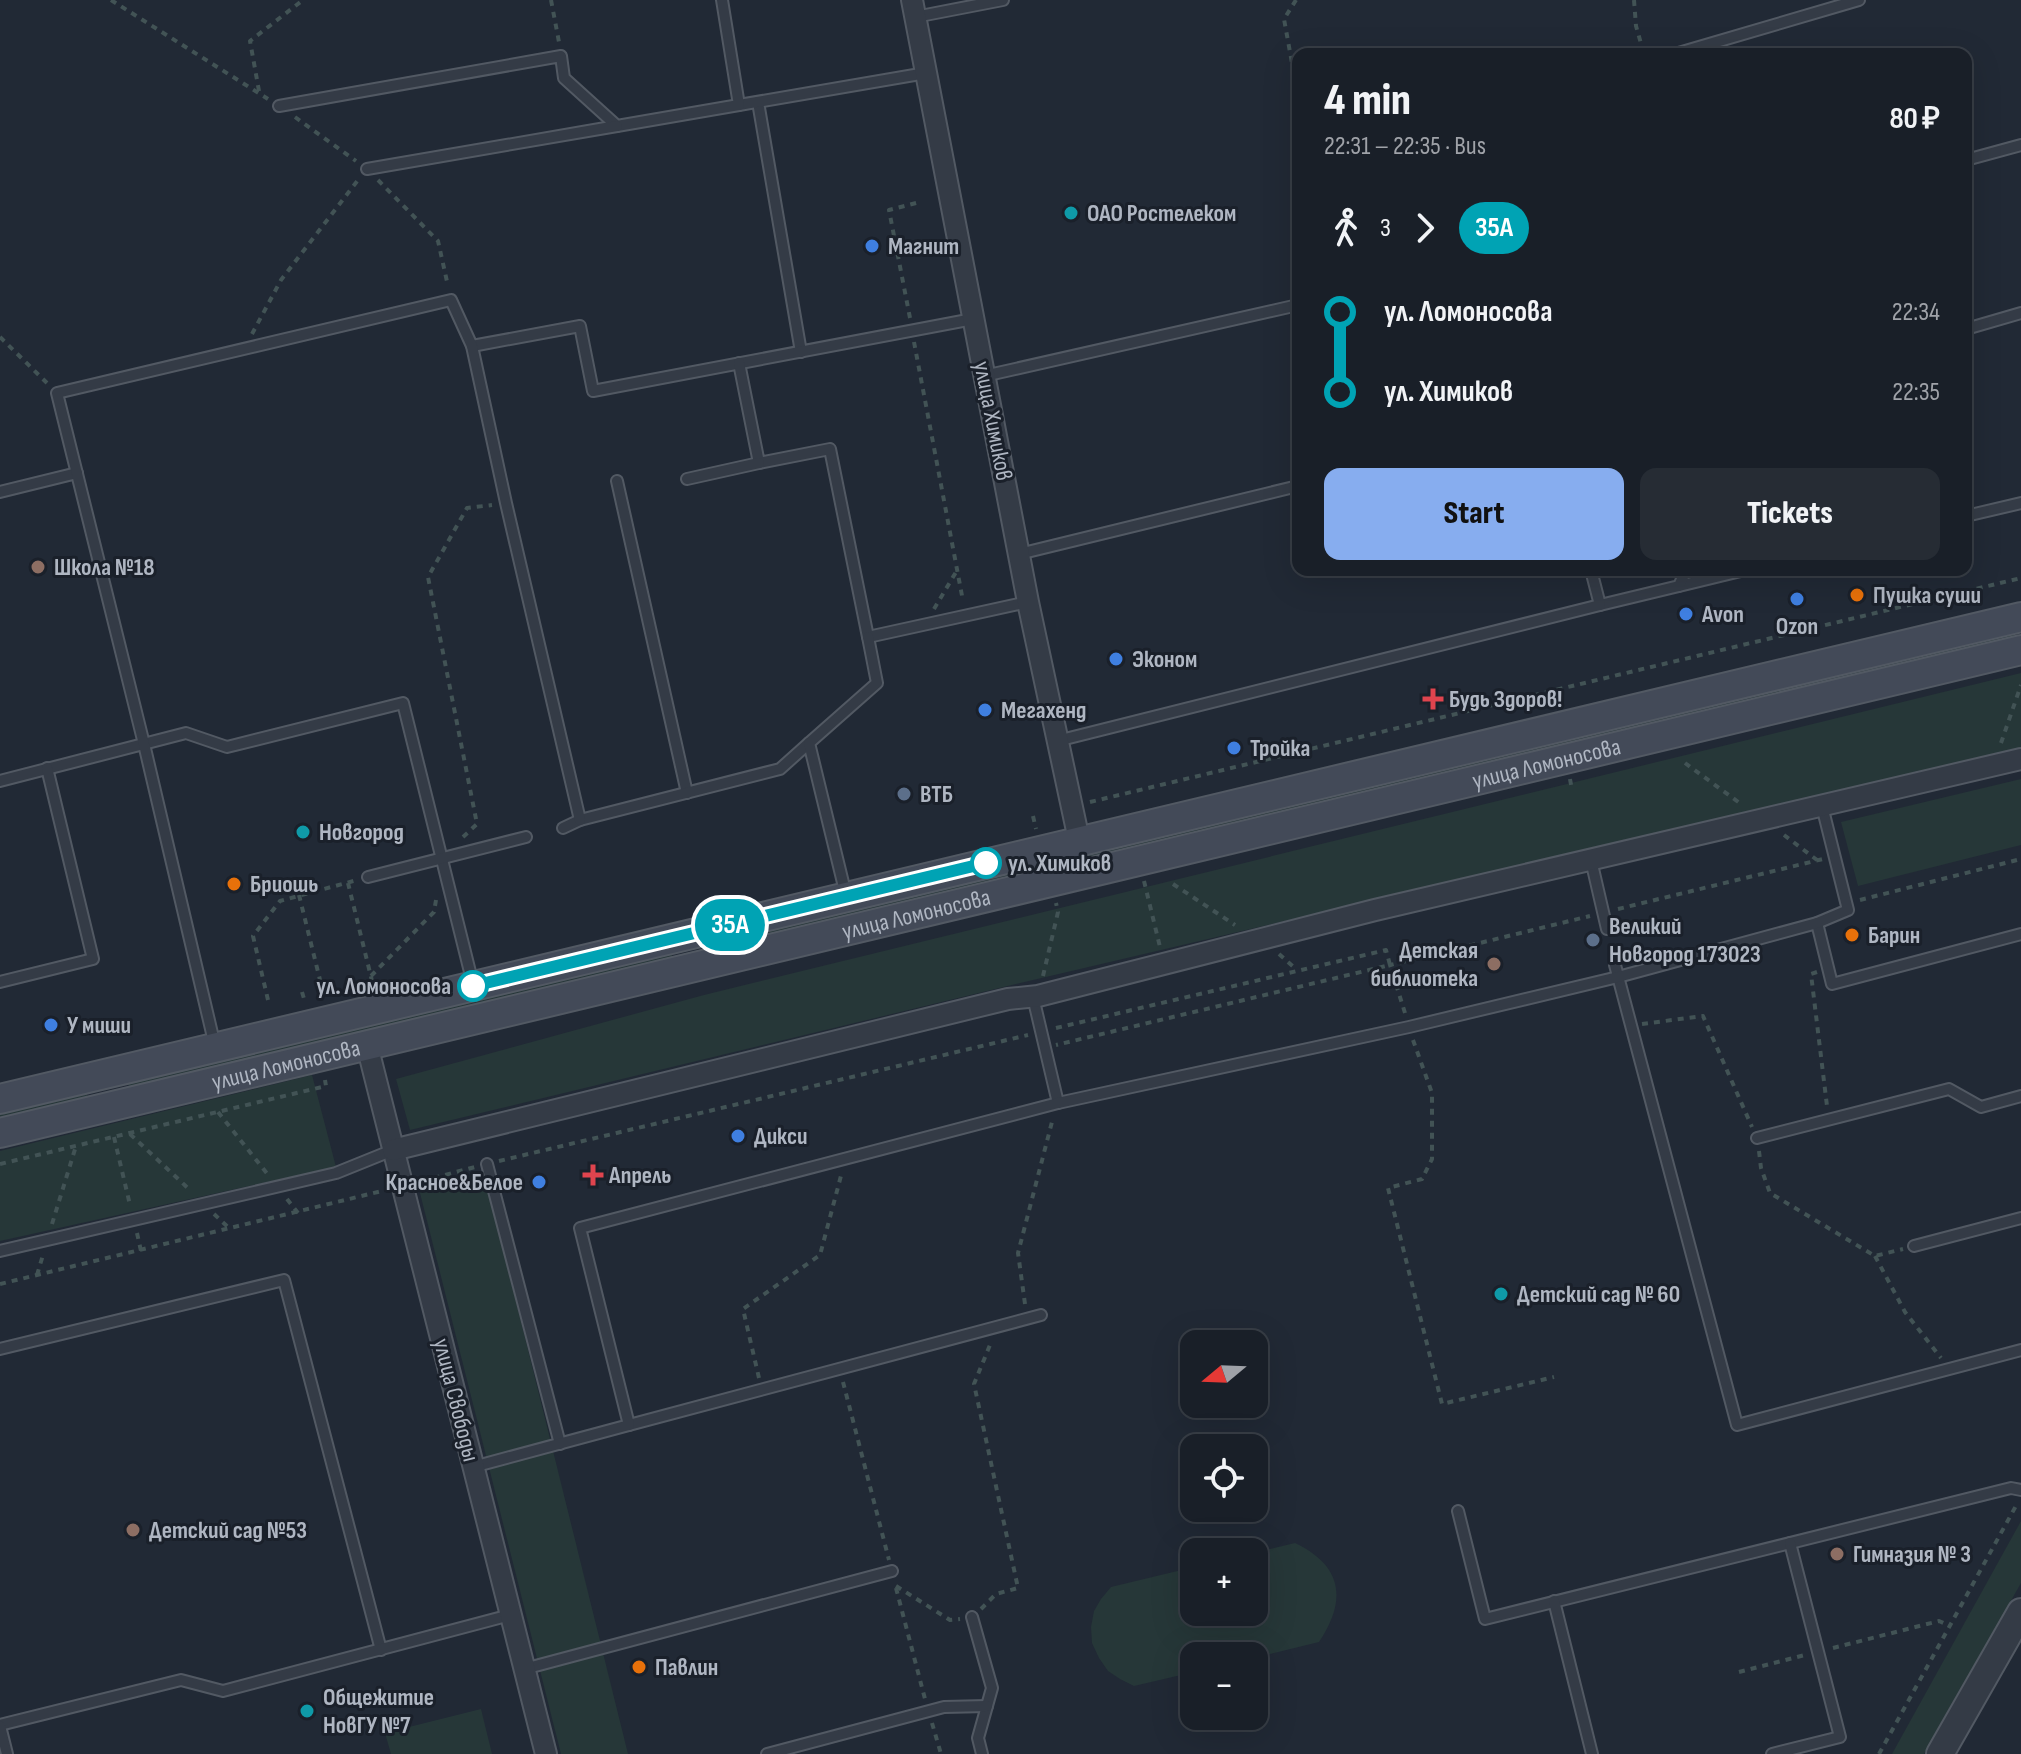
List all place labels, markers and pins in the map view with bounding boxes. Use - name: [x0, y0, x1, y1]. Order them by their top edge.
- place label: ОАО Ростелеком: [1087, 199, 1236, 228]
- marker: ОАО Ростелеком: [1062, 204, 1080, 222]
- place label: Магнит: [888, 232, 959, 261]
- marker: Магнит: [863, 237, 881, 255]
- place label: Школа №18: [54, 553, 154, 582]
- marker: Школа №18: [29, 558, 47, 576]
- place label: Пушка суши: [1873, 581, 1981, 610]
- marker: Пушка суши: [1848, 586, 1866, 604]
- marker: Ozon: [1788, 590, 1806, 608]
- place label: Avon: [1701, 600, 1744, 629]
- marker: Avon: [1677, 605, 1695, 623]
- place label: Ozon: [1776, 612, 1818, 641]
- place label: Эконом: [1132, 645, 1197, 674]
- marker: Эконом: [1107, 650, 1125, 668]
- place label: Будь Здоров!: [1449, 685, 1562, 714]
- marker: Будь Здоров!: [1424, 690, 1442, 708]
- place label: Мегахенд: [1001, 696, 1086, 725]
- marker: Мегахенд: [976, 701, 994, 719]
- place label: Тройка: [1250, 734, 1310, 763]
- marker: Тройка: [1225, 739, 1243, 757]
- place label: ВТБ: [920, 780, 953, 809]
- marker: ВТБ: [895, 785, 913, 803]
- place label: Новгород: [319, 818, 404, 847]
- marker: Новгород: [294, 823, 312, 841]
- marker: ул. Химиков: [971, 848, 1001, 878]
- place label: ул. Химиков: [1008, 849, 1111, 878]
- place label: Бриошь: [250, 870, 318, 899]
- marker: Бриошь: [225, 875, 243, 893]
- place label: Великий Новгород 173023: [1609, 912, 1761, 969]
- place label: Барин: [1868, 921, 1920, 950]
- marker: Барин: [1843, 926, 1861, 944]
- marker: Великий Новгород 173023: [1584, 931, 1602, 949]
- place label: Детская библиотека: [1371, 936, 1478, 993]
- marker: Детская библиотека: [1485, 955, 1503, 973]
- marker: ул. Ломоносова: [458, 971, 488, 1001]
- place label: ул. Ломоносова: [316, 972, 451, 1001]
- place label: У миши: [67, 1011, 131, 1040]
- marker: У миши: [42, 1016, 60, 1034]
- place label: Дикси: [754, 1122, 808, 1151]
- marker: Дикси: [729, 1127, 747, 1145]
- place label: Апрель: [608, 1161, 671, 1190]
- marker: Апрель: [584, 1166, 602, 1184]
- place label: Красное&Белое: [386, 1168, 523, 1197]
- marker: Красное&Белое: [530, 1173, 548, 1191]
- place label: Детский сад № 60: [1517, 1280, 1680, 1309]
- marker: Детский сад № 60: [1492, 1285, 1510, 1303]
- place label: Детский сад №53: [149, 1516, 307, 1545]
- marker: Детский сад №53: [124, 1521, 142, 1539]
- place label: Гимназия № 3: [1853, 1540, 1971, 1569]
- marker: Гимназия № 3: [1828, 1545, 1846, 1563]
- place label: Павлин: [655, 1653, 718, 1682]
- marker: Павлин: [630, 1658, 648, 1676]
- place label: Общежитие НовГУ №7: [323, 1683, 434, 1740]
- marker: Общежитие НовГУ №7: [298, 1702, 316, 1720]

